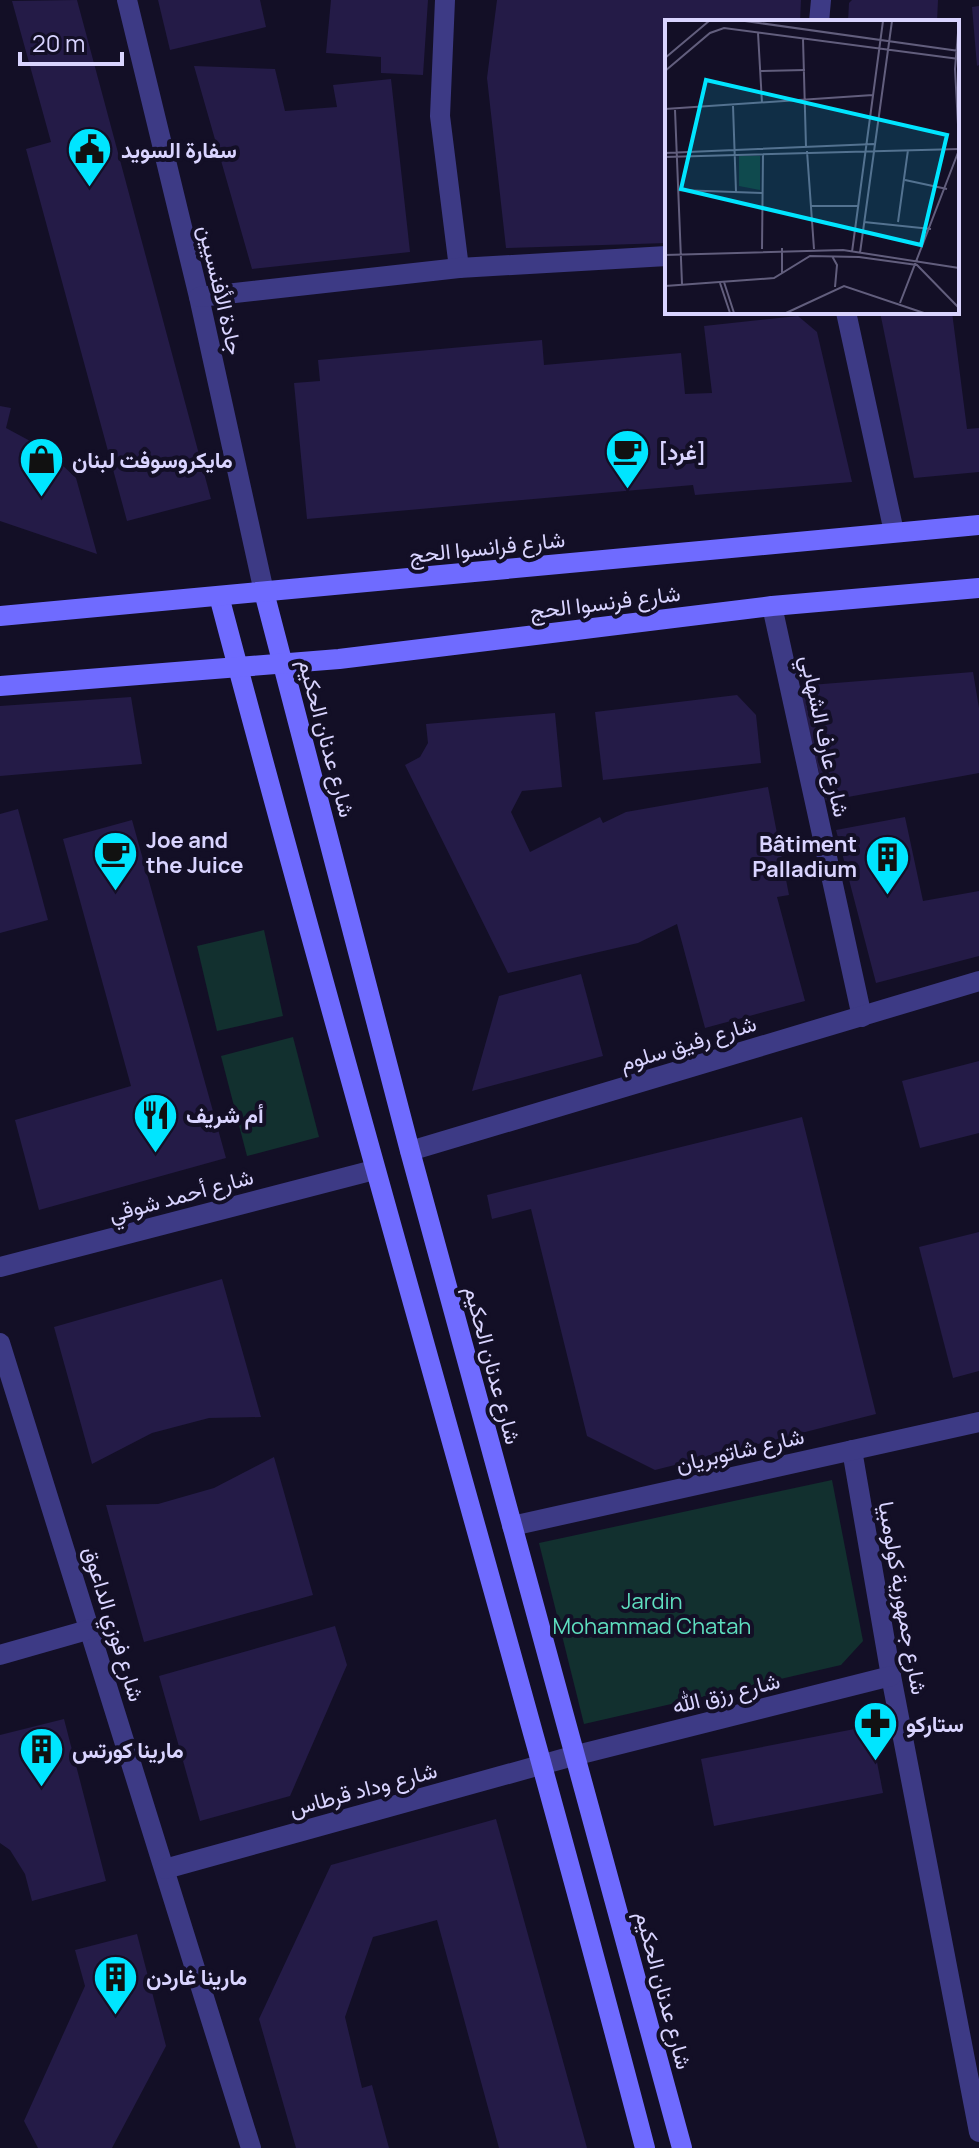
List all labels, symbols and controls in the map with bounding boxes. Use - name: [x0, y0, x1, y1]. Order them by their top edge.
- scale bar: [20, 16, 122, 66]
- inset map: [665, 20, 959, 314]
- text: 20 m: [32, 26, 85, 59]
- public building icon: سفارة السويد: [66, 126, 114, 189]
- place label: سفارة السويد: [121, 135, 237, 165]
- street label: جادة الأفنسيين: [191, 222, 251, 358]
- cafe icon: [غرد]: [603, 428, 651, 491]
- shop icon: مايكروسوفت لبنان: [17, 436, 65, 499]
- place label: [غرد]: [658, 437, 706, 467]
- place label: مايكروسوفت لبنان: [72, 445, 233, 475]
- street label: شارع فرانسوا الحج: [408, 524, 566, 570]
- street label: شارع فرنسوا الحج: [528, 578, 682, 626]
- street label: شارع عارف الشهابي: [789, 652, 857, 821]
- street label: شارع عدنان الحكيم: [291, 656, 363, 820]
- place label: Joe and the Juice: [146, 825, 243, 880]
- cafe icon: Joe and the Juice: [91, 829, 139, 892]
- place label: Bâtiment Palladium: [752, 829, 857, 884]
- building icon: Bâtiment Palladium: [864, 833, 912, 896]
- street label: شارع رفيق سلوم: [616, 1008, 760, 1078]
- restaurant icon: أم شريف: [131, 1091, 179, 1154]
- place label: أم شريف: [186, 1100, 264, 1130]
- street label: شارع أحمد شوقي: [105, 1161, 258, 1233]
- street label: شارع عدنان الحكيم: [457, 1283, 529, 1447]
- street label: شارع شاتوبريان: [673, 1421, 807, 1479]
- street label: شارع جمهورية كولومبيا: [871, 1499, 935, 1697]
- street label: شارع فوزي الداعوق: [72, 1543, 152, 1706]
- park label: Jardin Mohammad Chatah: [553, 1586, 751, 1641]
- street label: شارع رزق الله: [669, 1665, 783, 1721]
- pharmacy icon: ستاركو: [851, 1700, 899, 1763]
- place label: ستاركو: [906, 1709, 964, 1739]
- building icon: مارينا كورتس: [17, 1726, 65, 1789]
- place label: مارينا كورتس: [72, 1735, 184, 1765]
- street label: شارع وداد قرطاس: [286, 1755, 440, 1823]
- street label: شارع عدنان الحكيم: [628, 1908, 700, 2072]
- building icon: مارينا غاردن: [91, 1953, 139, 2016]
- place label: مارينا غاردن: [146, 1962, 247, 1992]

